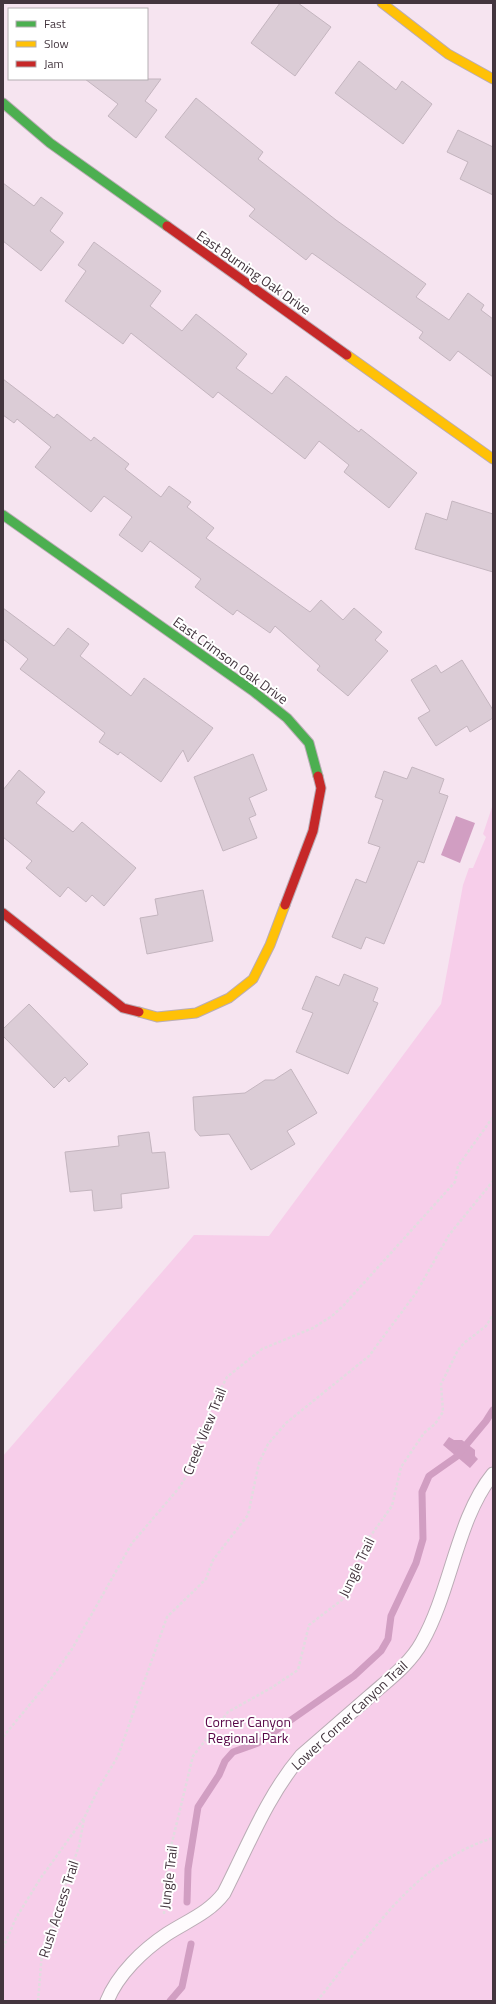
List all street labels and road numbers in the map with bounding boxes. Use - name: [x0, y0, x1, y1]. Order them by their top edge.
- street label: East Burning Oak Drive: [193, 225, 315, 319]
- street label: East Crimson Oak Drive: [169, 611, 293, 709]
- street label: Creek View Trail: [177, 1384, 231, 1478]
- street label: Jungle Trail: [333, 1534, 379, 1600]
- street label: Lower Corner Canyon Trail: [286, 1655, 412, 1775]
- street label: Jungle Trail: [154, 1844, 182, 1910]
- street label: Rush Access Trail: [32, 1858, 84, 1960]

